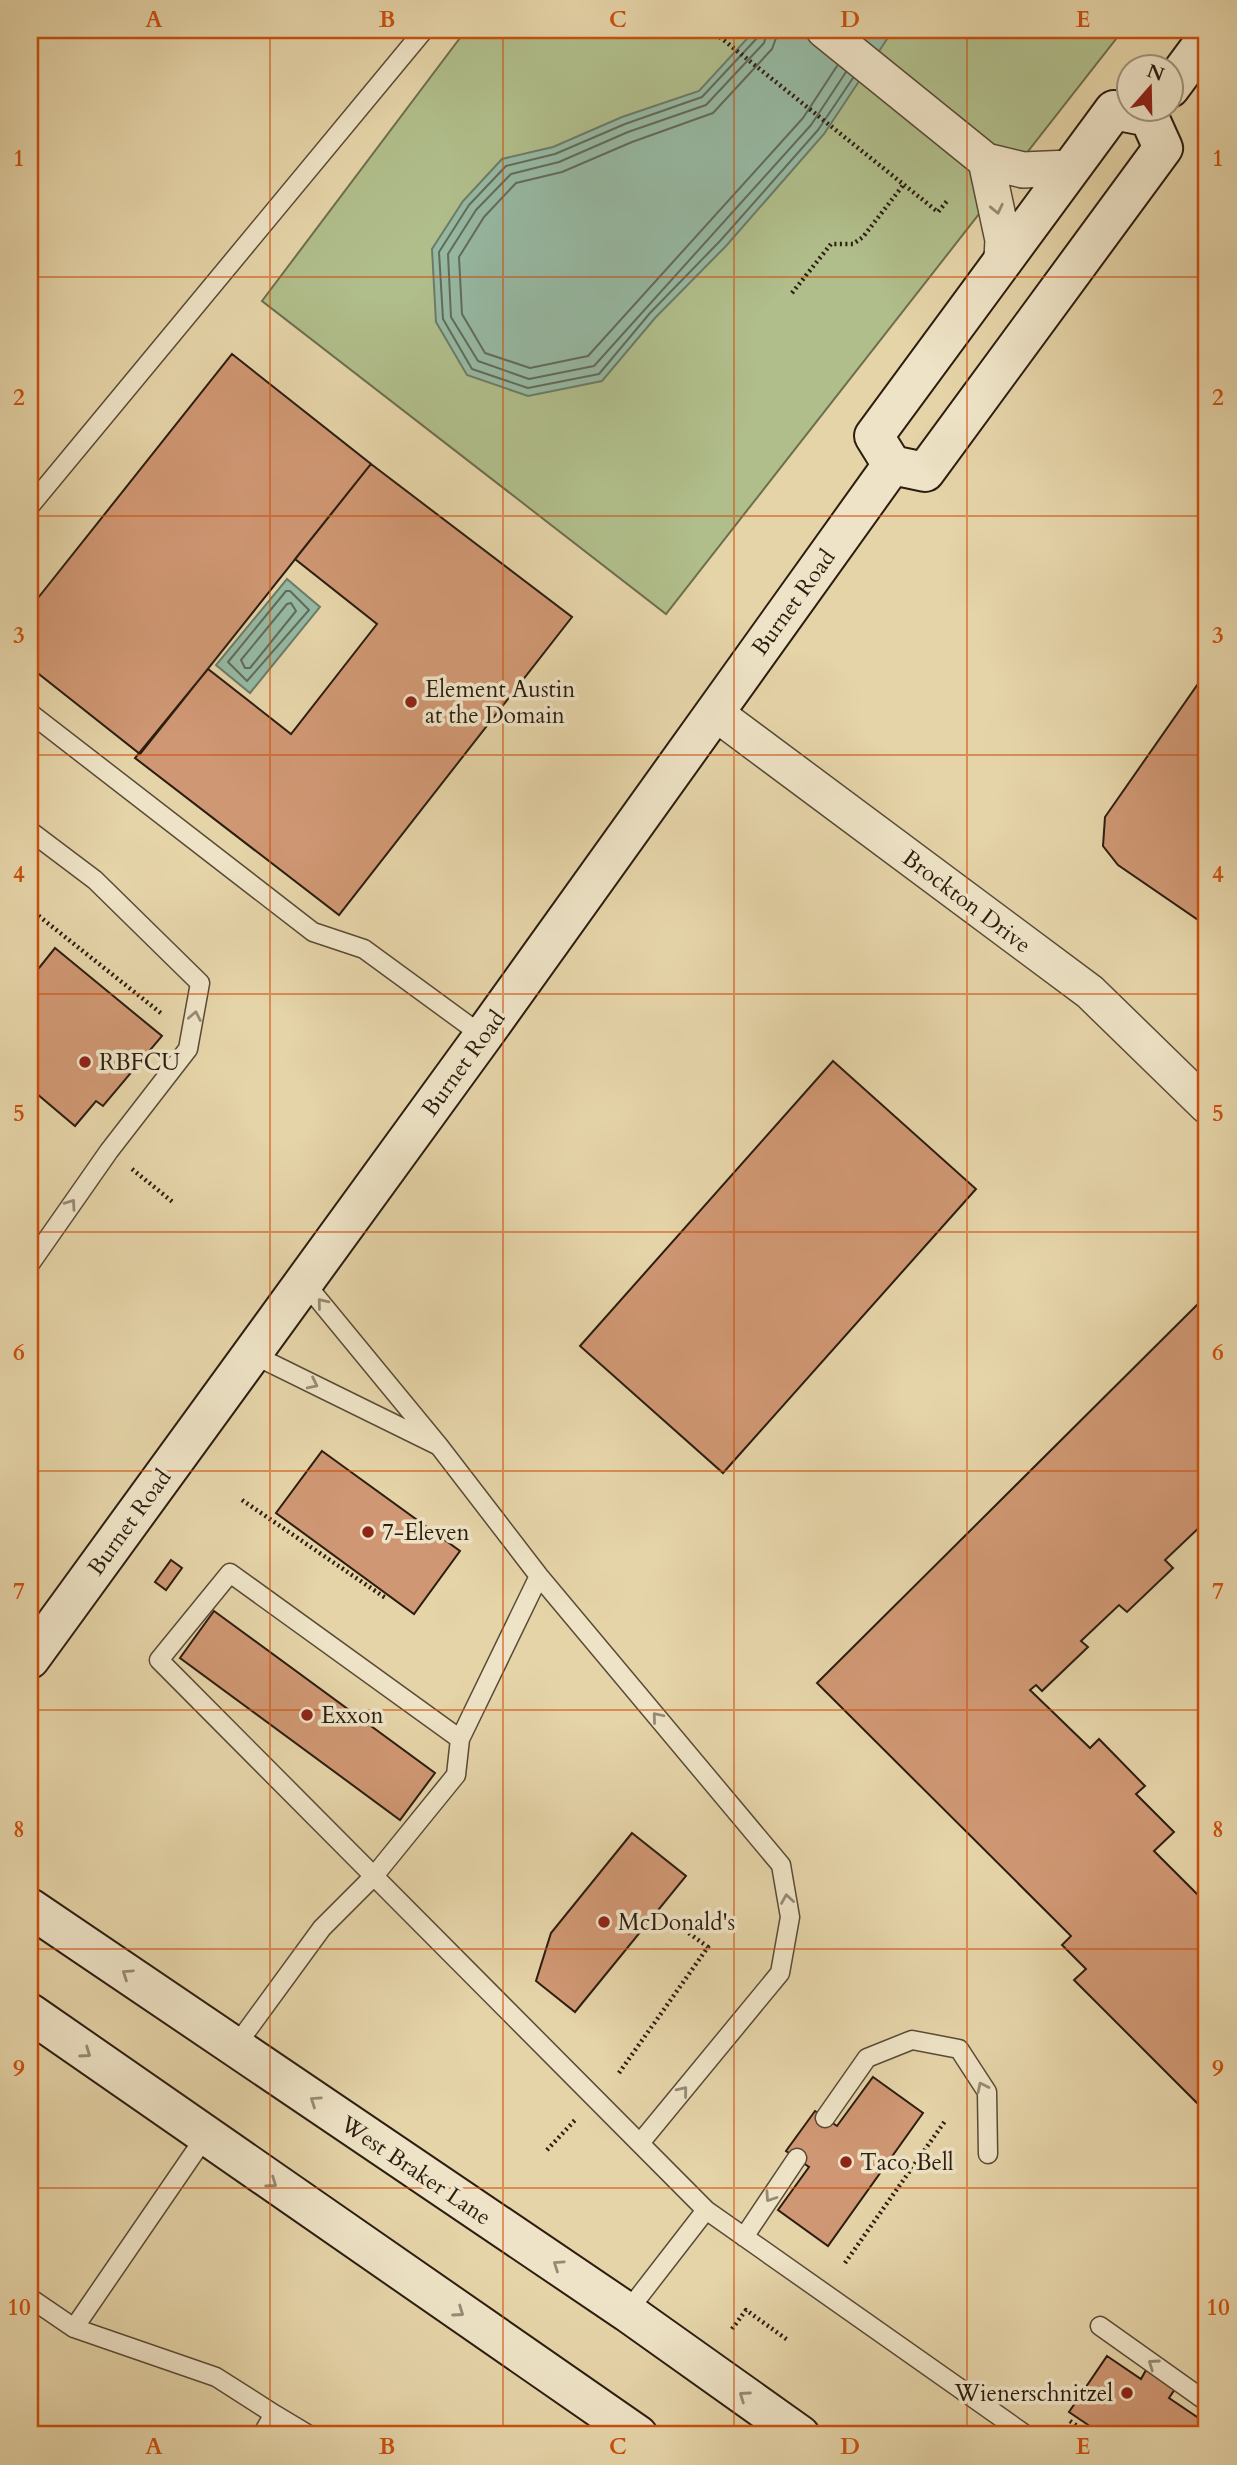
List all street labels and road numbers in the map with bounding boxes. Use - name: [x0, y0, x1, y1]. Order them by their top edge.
- street label: Burnet Road: [744, 542, 843, 662]
- street label: Brockton Drive: [896, 843, 1037, 960]
- street label: Burnet Road: [414, 1003, 513, 1123]
- street label: Burnet Road: [80, 1462, 179, 1582]
- street label: West Braker Lane: [333, 2108, 497, 2232]

